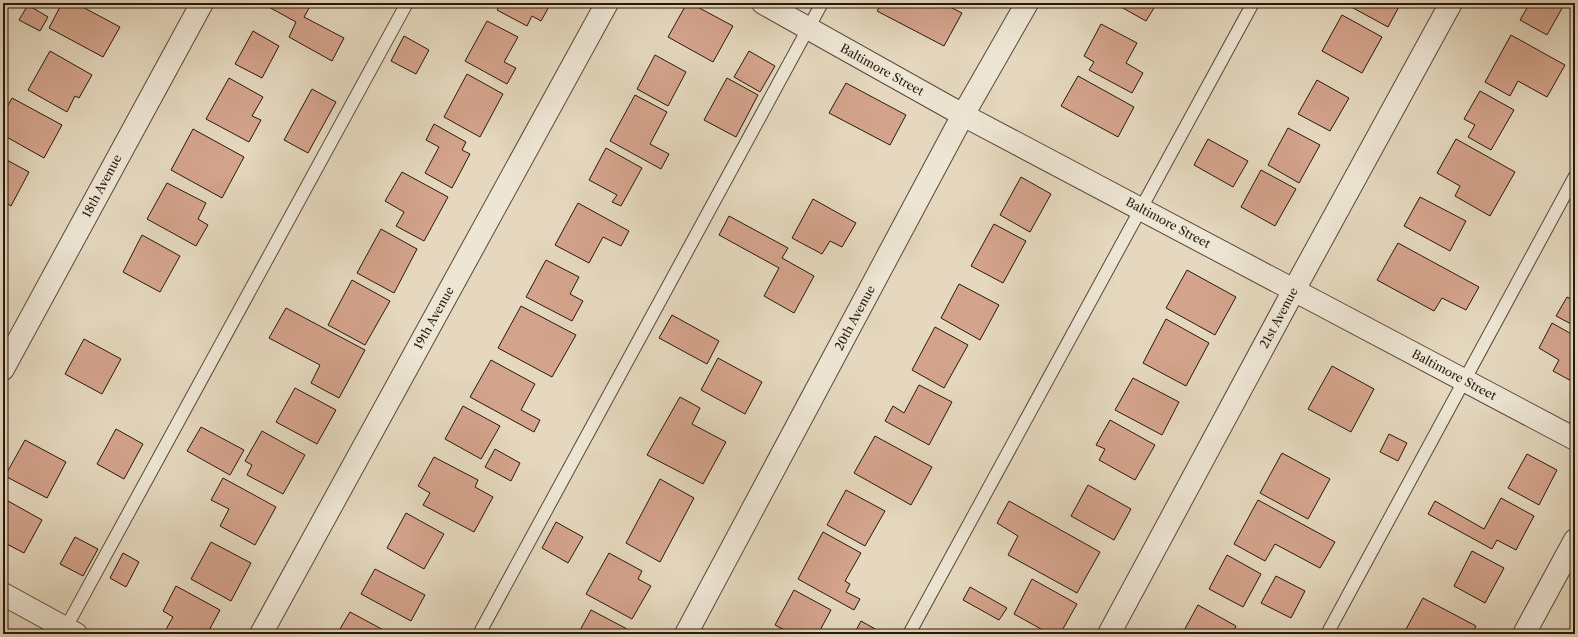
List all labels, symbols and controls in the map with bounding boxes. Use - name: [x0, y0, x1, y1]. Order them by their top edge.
- street label: Baltimore Street: [838, 40, 927, 99]
- street label: 18th Avenue: [79, 151, 125, 220]
- street label: Baltimore Street: [1123, 194, 1214, 251]
- street label: 20th Avenue: [831, 282, 878, 353]
- street label: 19th Avenue: [410, 284, 457, 352]
- street label: 21st Avenue: [1256, 285, 1301, 351]
- street label: Baltimore Street: [1409, 346, 1500, 403]

